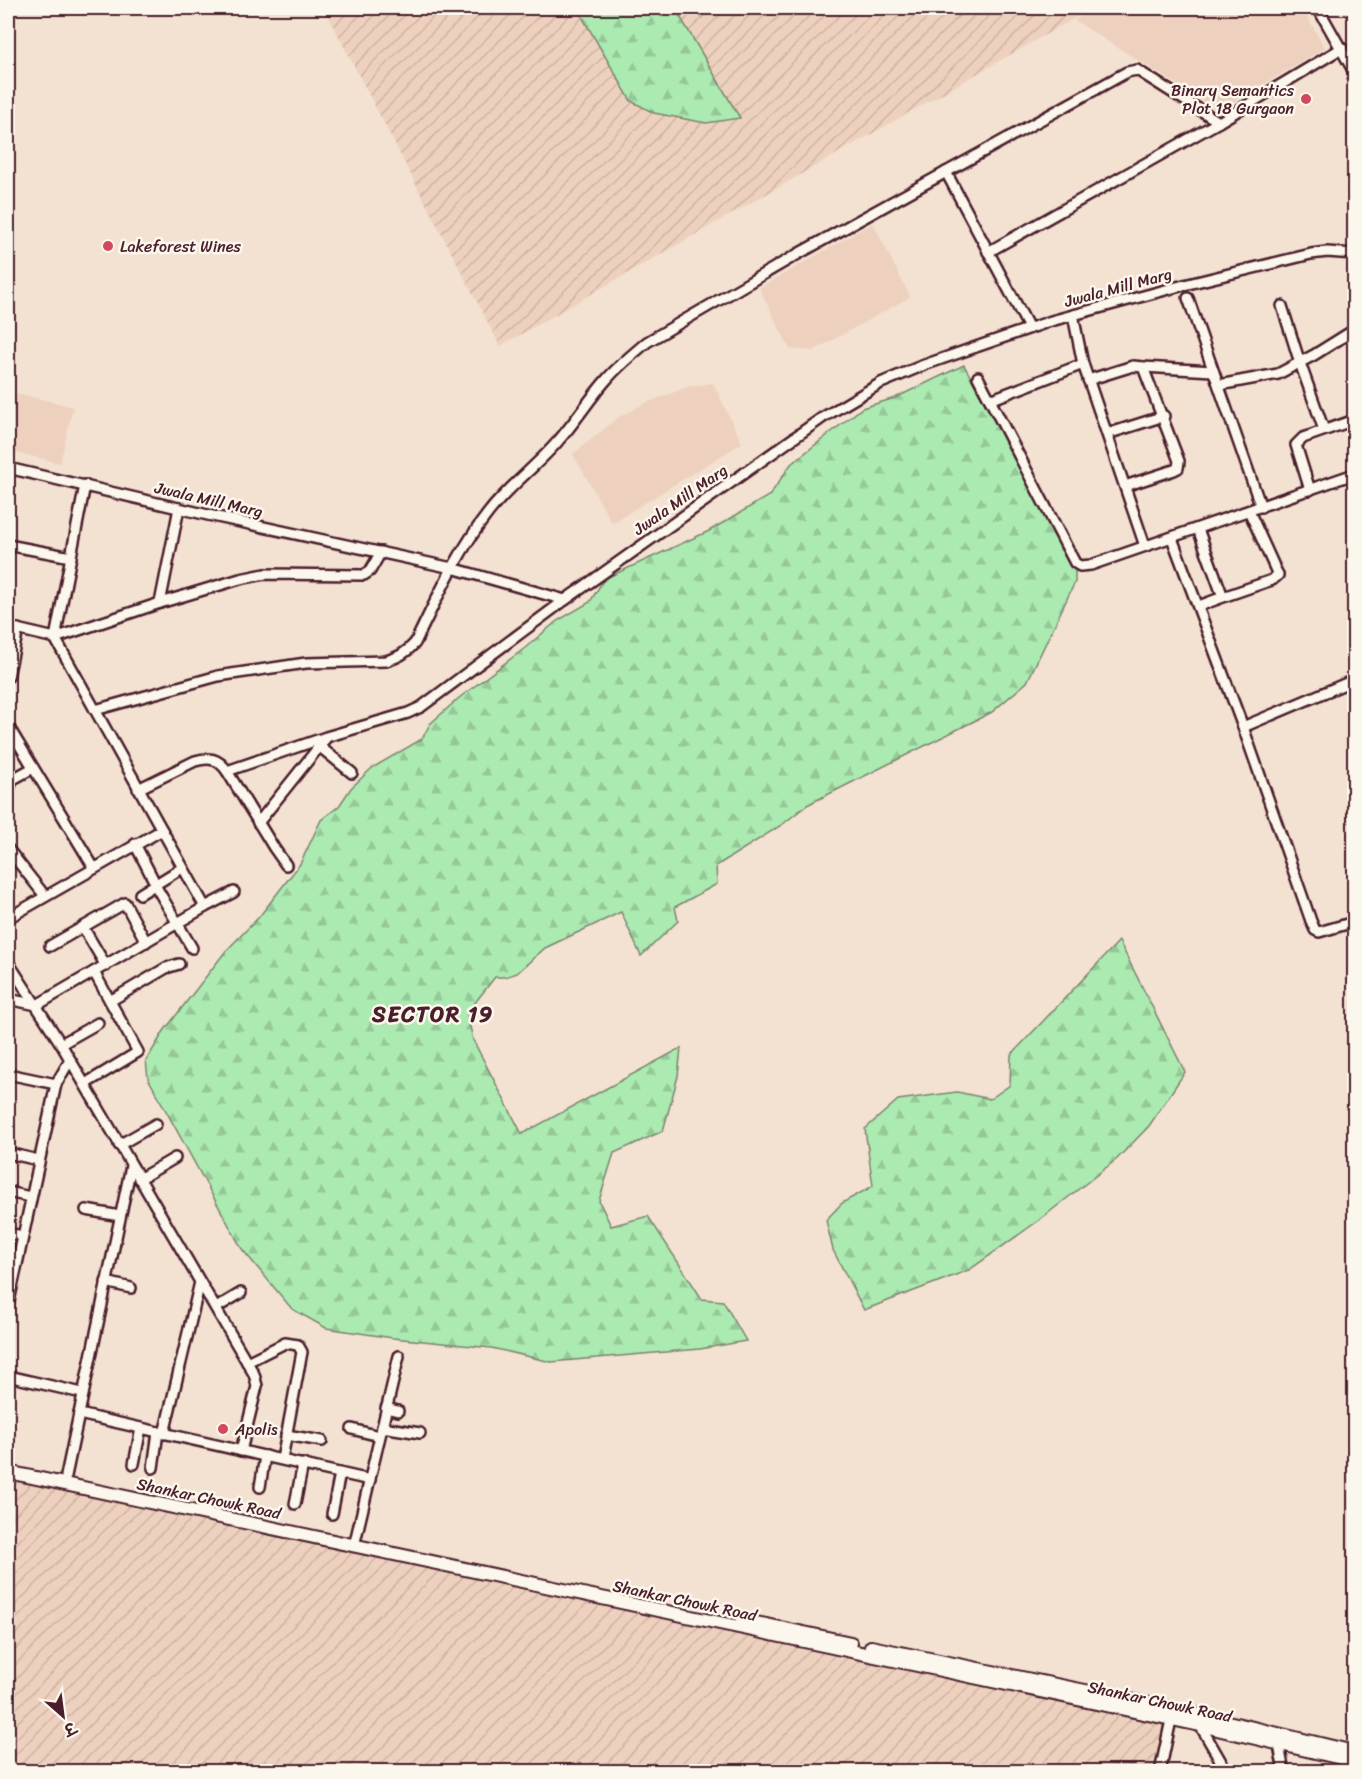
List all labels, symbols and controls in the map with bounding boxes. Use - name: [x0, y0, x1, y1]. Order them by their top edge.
- place label: Binary Semantics Plot 18 Gurgaon: [1171, 76, 1295, 123]
- marker: Binary Semantics Plot 18 Gurgaon: [1299, 92, 1313, 106]
- place label: Lakeforest Wines: [120, 232, 241, 261]
- marker: Lakeforest Wines: [101, 239, 115, 253]
- street label: Jwala Mill Marg: [1060, 259, 1175, 316]
- street label: Jwala Mill Marg: [626, 456, 734, 544]
- street label: Jwala Mill Marg: [151, 473, 266, 526]
- district label: SECTOR 19: [371, 995, 494, 1034]
- place label: Apolis: [234, 1415, 278, 1444]
- marker: Apolis: [216, 1422, 230, 1436]
- street label: Shankar Chowk Road: [134, 1469, 285, 1528]
- street label: Shankar Chowk Road: [610, 1571, 761, 1630]
- street label: Shankar Chowk Road: [1085, 1672, 1236, 1731]
- north arrow: [33, 1686, 93, 1746]
- text: उ: [57, 1713, 83, 1745]

